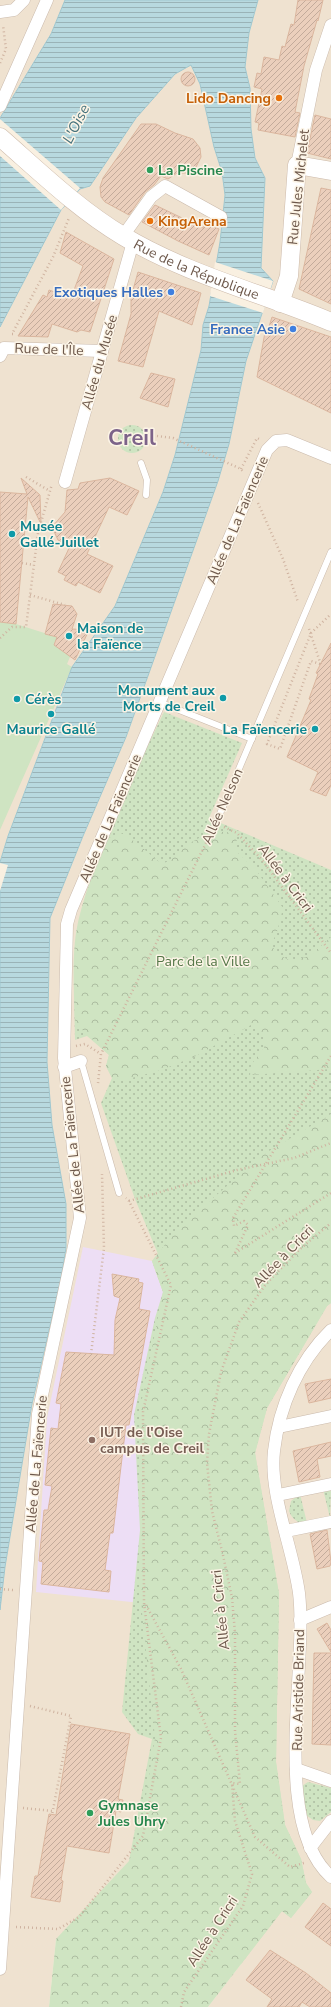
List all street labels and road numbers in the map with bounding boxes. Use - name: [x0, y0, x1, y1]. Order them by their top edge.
- street label: Rue Jules Michelet: [283, 128, 314, 246]
- street label: Rue de la République: [130, 235, 262, 304]
- street label: Allée du Musée: [77, 312, 122, 412]
- street label: Rue de l'Île: [14, 339, 84, 360]
- street label: Allée de La Faïencerie: [202, 453, 273, 587]
- street label: Allée de La Faïencerie: [75, 751, 146, 885]
- street label: Allée Nelson: [197, 765, 248, 847]
- street label: Allée à Cricri: [254, 840, 317, 916]
- street label: Allée de La Faïencerie: [56, 1075, 89, 1214]
- street label: Allée à Cricri: [249, 1221, 318, 1292]
- street label: Allée de La Faïencerie: [21, 1395, 52, 1533]
- street label: Allée à Cricri: [207, 1569, 234, 1651]
- street label: Rue Aristide Briand: [288, 1629, 309, 1751]
- street label: Allée à Cricri: [183, 1892, 242, 1970]

